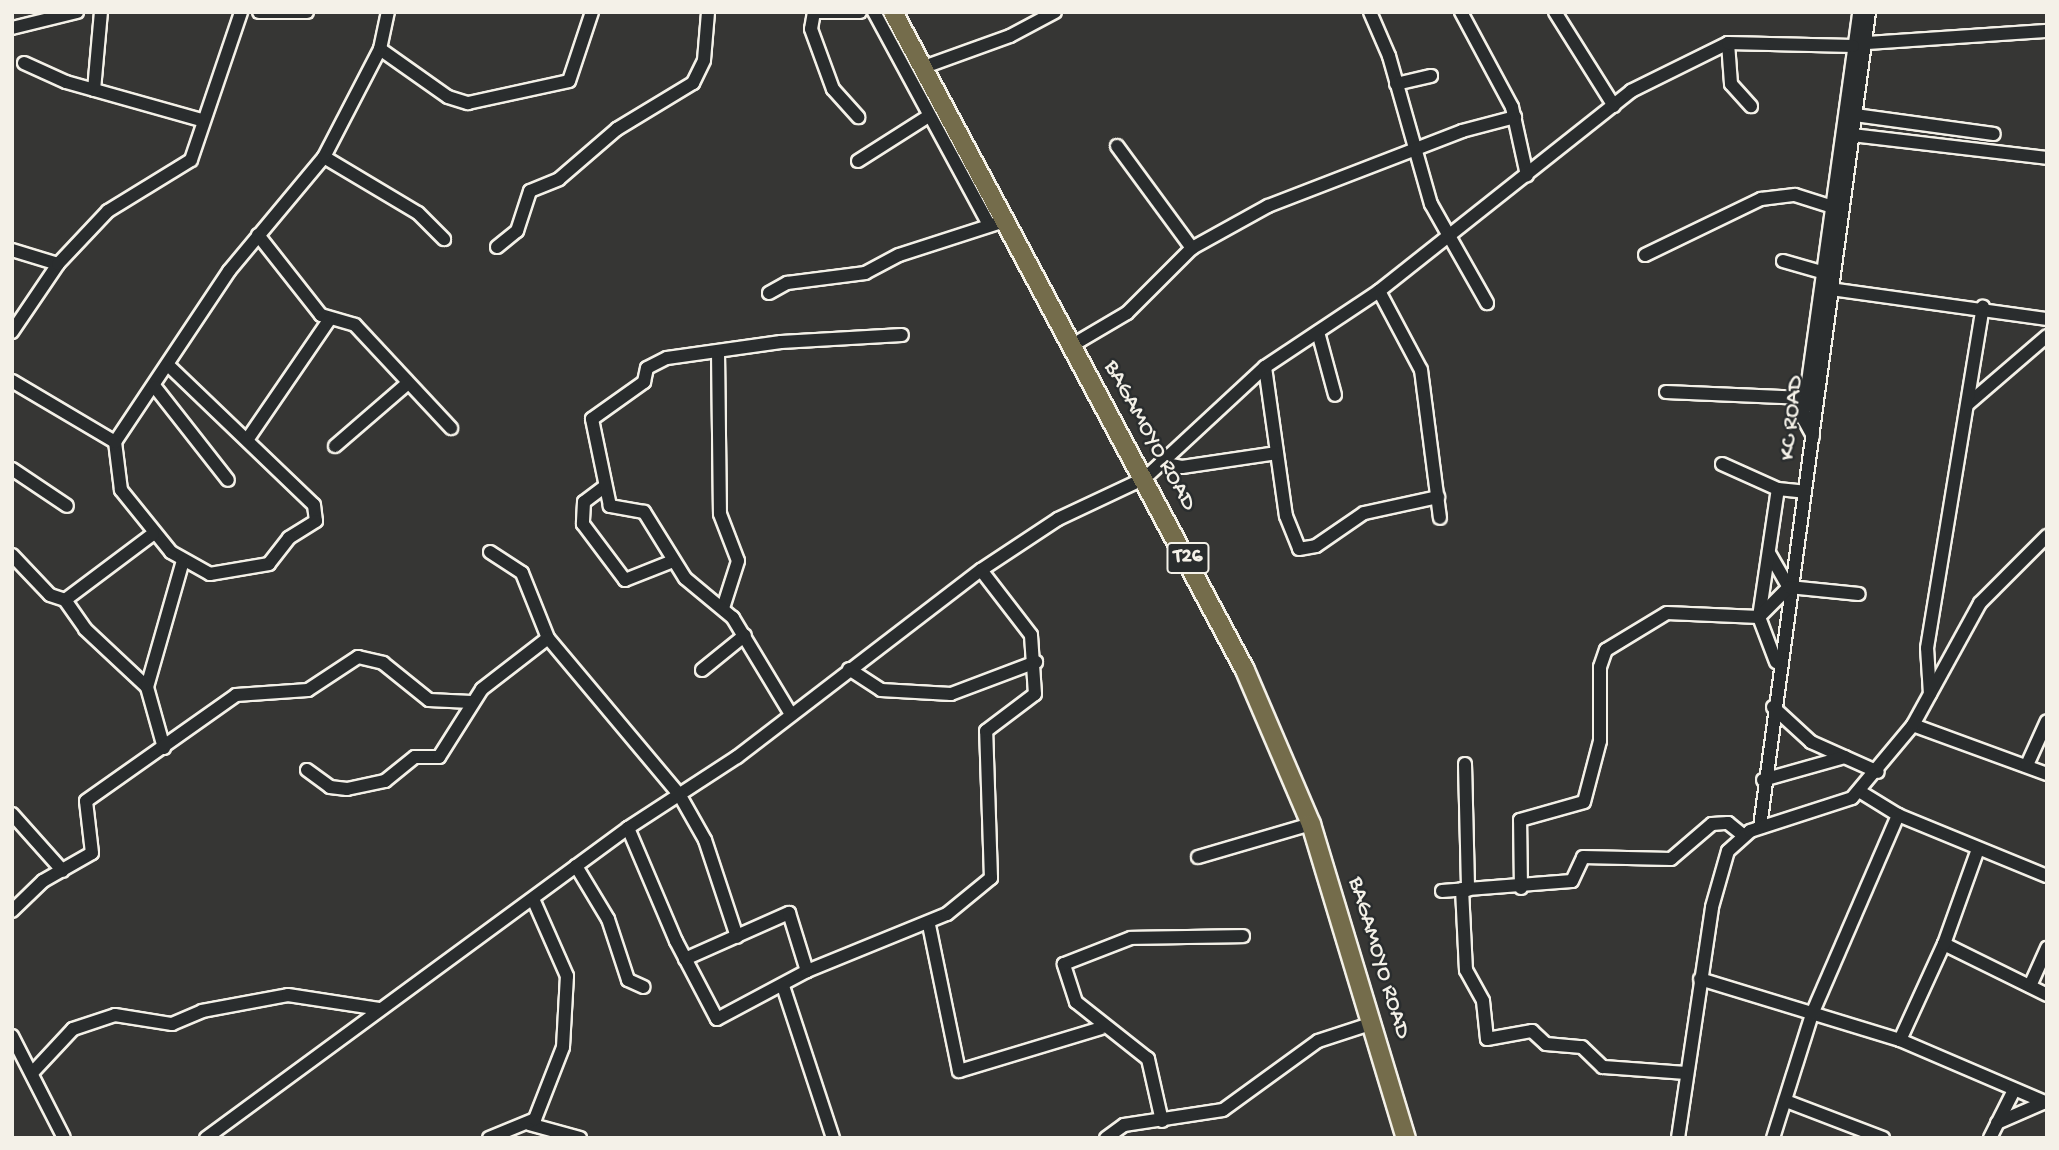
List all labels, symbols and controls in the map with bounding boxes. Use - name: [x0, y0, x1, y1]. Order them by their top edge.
- street label: BAGAMOYO ROAD: [1096, 356, 1202, 516]
- street label: KC ROAD: [1775, 374, 1811, 462]
- road number: T26: [1165, 540, 1211, 576]
- street label: BAGAMOYO ROAD: [1340, 874, 1416, 1042]

